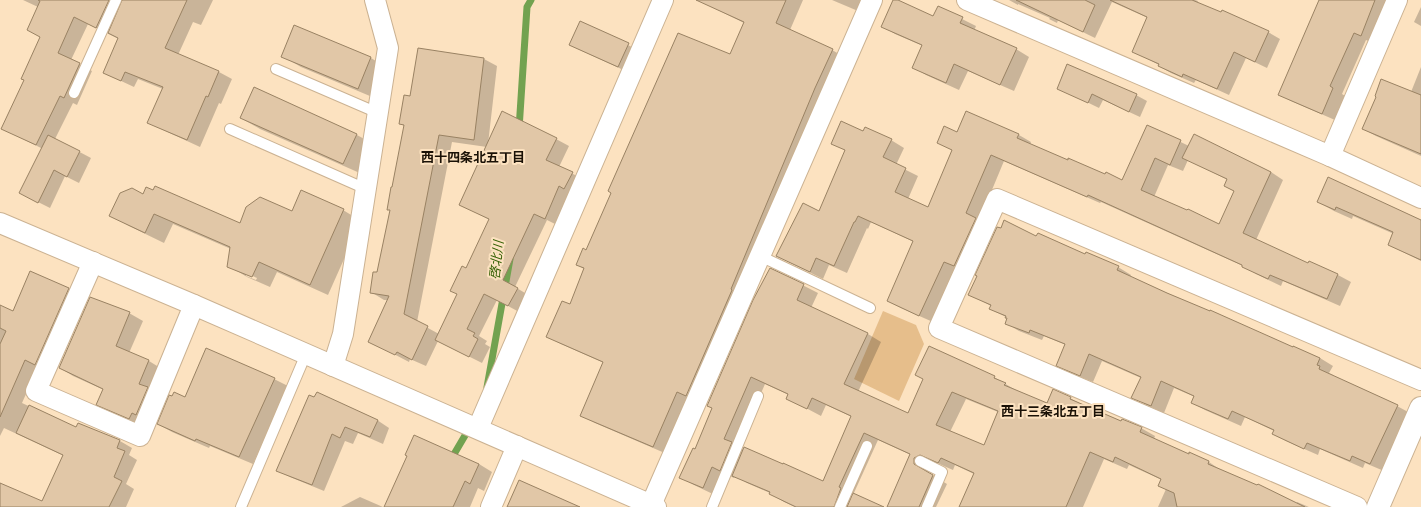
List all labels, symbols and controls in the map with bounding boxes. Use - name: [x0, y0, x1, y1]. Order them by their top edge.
- district label: 西十四条北五丁目: [421, 150, 525, 166]
- water label: 啓北川: [487, 238, 507, 280]
- district label: 西十三条北五丁目: [1001, 404, 1105, 420]

